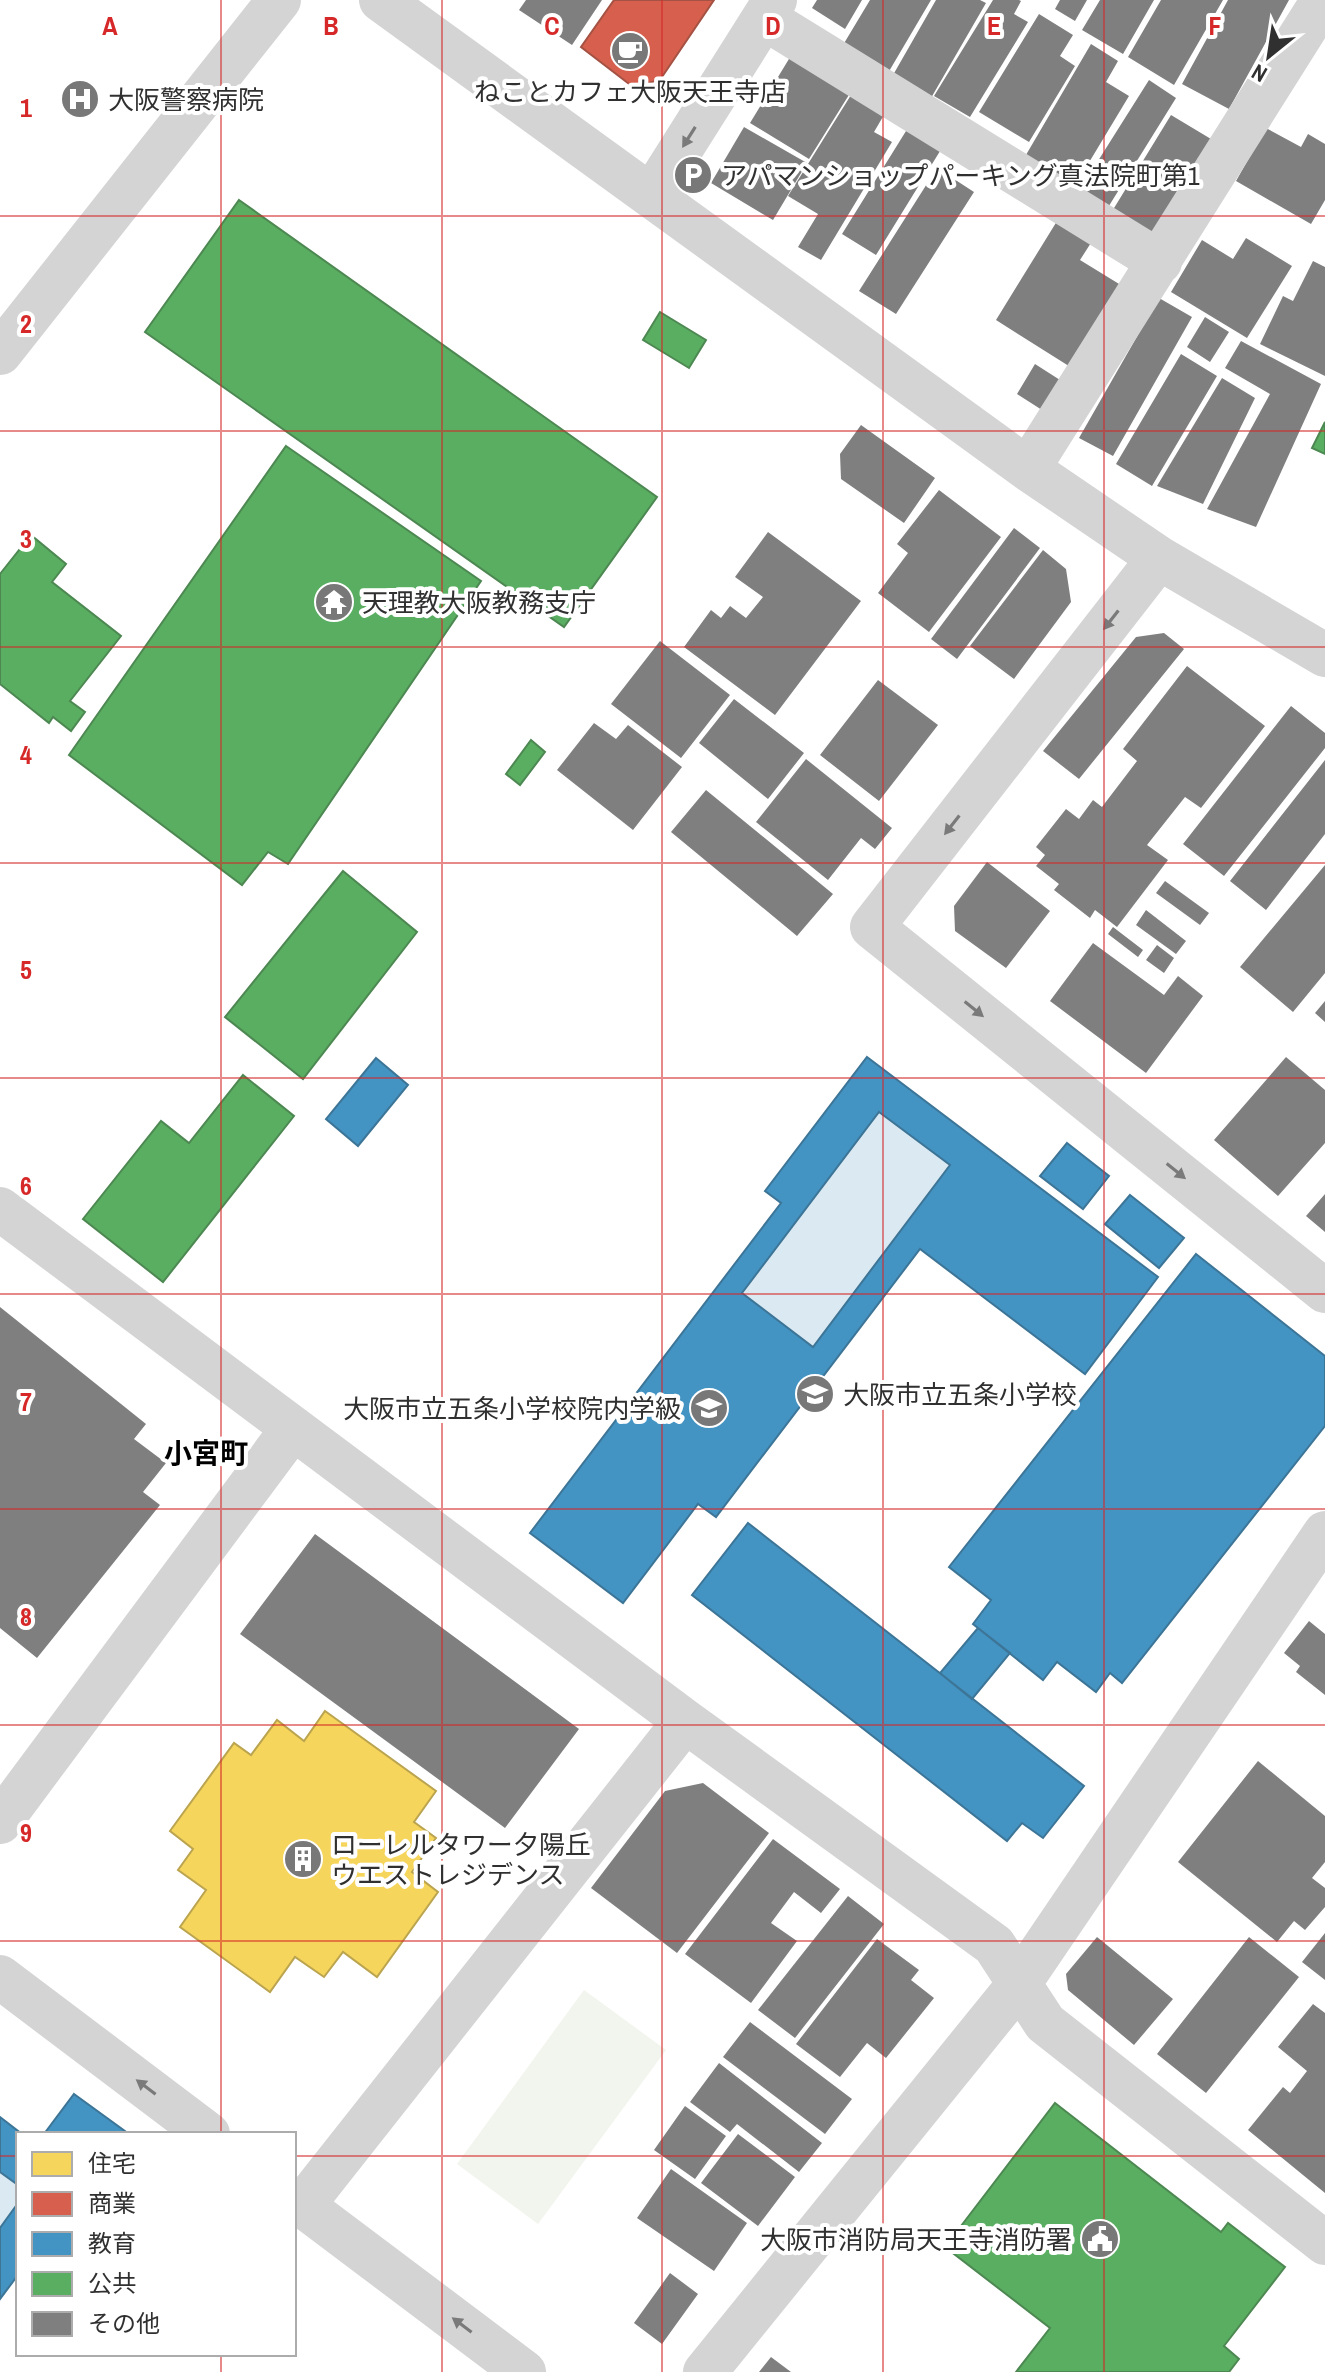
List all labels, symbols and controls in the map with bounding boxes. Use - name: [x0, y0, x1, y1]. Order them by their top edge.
- text: A: [102, 8, 118, 43]
- text: B: [323, 8, 339, 43]
- text: C: [544, 8, 560, 43]
- text: D: [765, 8, 781, 43]
- text: E: [987, 8, 1001, 43]
- text: F: [1208, 8, 1222, 43]
- north arrow: [1229, 16, 1309, 96]
- cafe icon: ねことカフェ大阪天王寺店: [609, 30, 651, 72]
- text: N: [1246, 57, 1272, 90]
- place label: ねことカフェ大阪天王寺店: [474, 74, 786, 109]
- hospital icon: 大阪警察病院: [59, 78, 101, 120]
- place label: 大阪警察病院: [108, 82, 264, 117]
- text: 1: [20, 90, 32, 125]
- one-way arrow: [682, 126, 696, 148]
- parking icon: アパマンショップパーキング真法院町第1: [672, 154, 714, 196]
- place label: アパマンショップパーキング真法院町第1: [721, 158, 1200, 193]
- text: 2: [20, 306, 32, 341]
- text: 3: [20, 521, 32, 556]
- temple icon: 天理教大阪教務支庁: [313, 581, 355, 623]
- place label: 天理教大阪教務支庁: [362, 585, 596, 620]
- one-way arrow: [1104, 610, 1120, 630]
- text: 4: [20, 737, 32, 772]
- one-way arrow: [944, 815, 960, 835]
- text: 5: [20, 952, 32, 987]
- one-way arrow: [963, 1000, 983, 1017]
- one-way arrow: [1166, 1163, 1186, 1179]
- text: 6: [20, 1168, 32, 1203]
- school or university icon: 大阪市立五条小学校: [794, 1373, 836, 1415]
- place label: 大阪市立五条小学校: [843, 1377, 1077, 1412]
- text: 7: [20, 1384, 32, 1419]
- school or university icon: 大阪市立五条小学校院内学級: [688, 1387, 730, 1429]
- place label: 大阪市立五条小学校院内学級: [343, 1391, 681, 1426]
- district label: 小宮町: [164, 1434, 248, 1472]
- text: 8: [20, 1599, 32, 1634]
- text: 9: [20, 1815, 32, 1850]
- place label: ローレルタワー夕陽丘 ウエストレジデンス: [331, 1827, 591, 1892]
- building icon: ローレルタワー夕陽丘 ウエストレジデンス: [282, 1838, 324, 1880]
- one-way arrow: [135, 2079, 157, 2095]
- legend: [16, 2132, 296, 2356]
- text: 住宅: [88, 2147, 136, 2179]
- text: 商業: [88, 2187, 136, 2219]
- public building icon: 大阪市消防局天王寺消防署: [1079, 2218, 1121, 2260]
- place label: 大阪市消防局天王寺消防署: [760, 2222, 1072, 2257]
- text: 教育: [88, 2227, 136, 2259]
- text: 公共: [88, 2267, 136, 2299]
- text: その他: [88, 2307, 160, 2339]
- one-way arrow: [451, 2318, 472, 2333]

